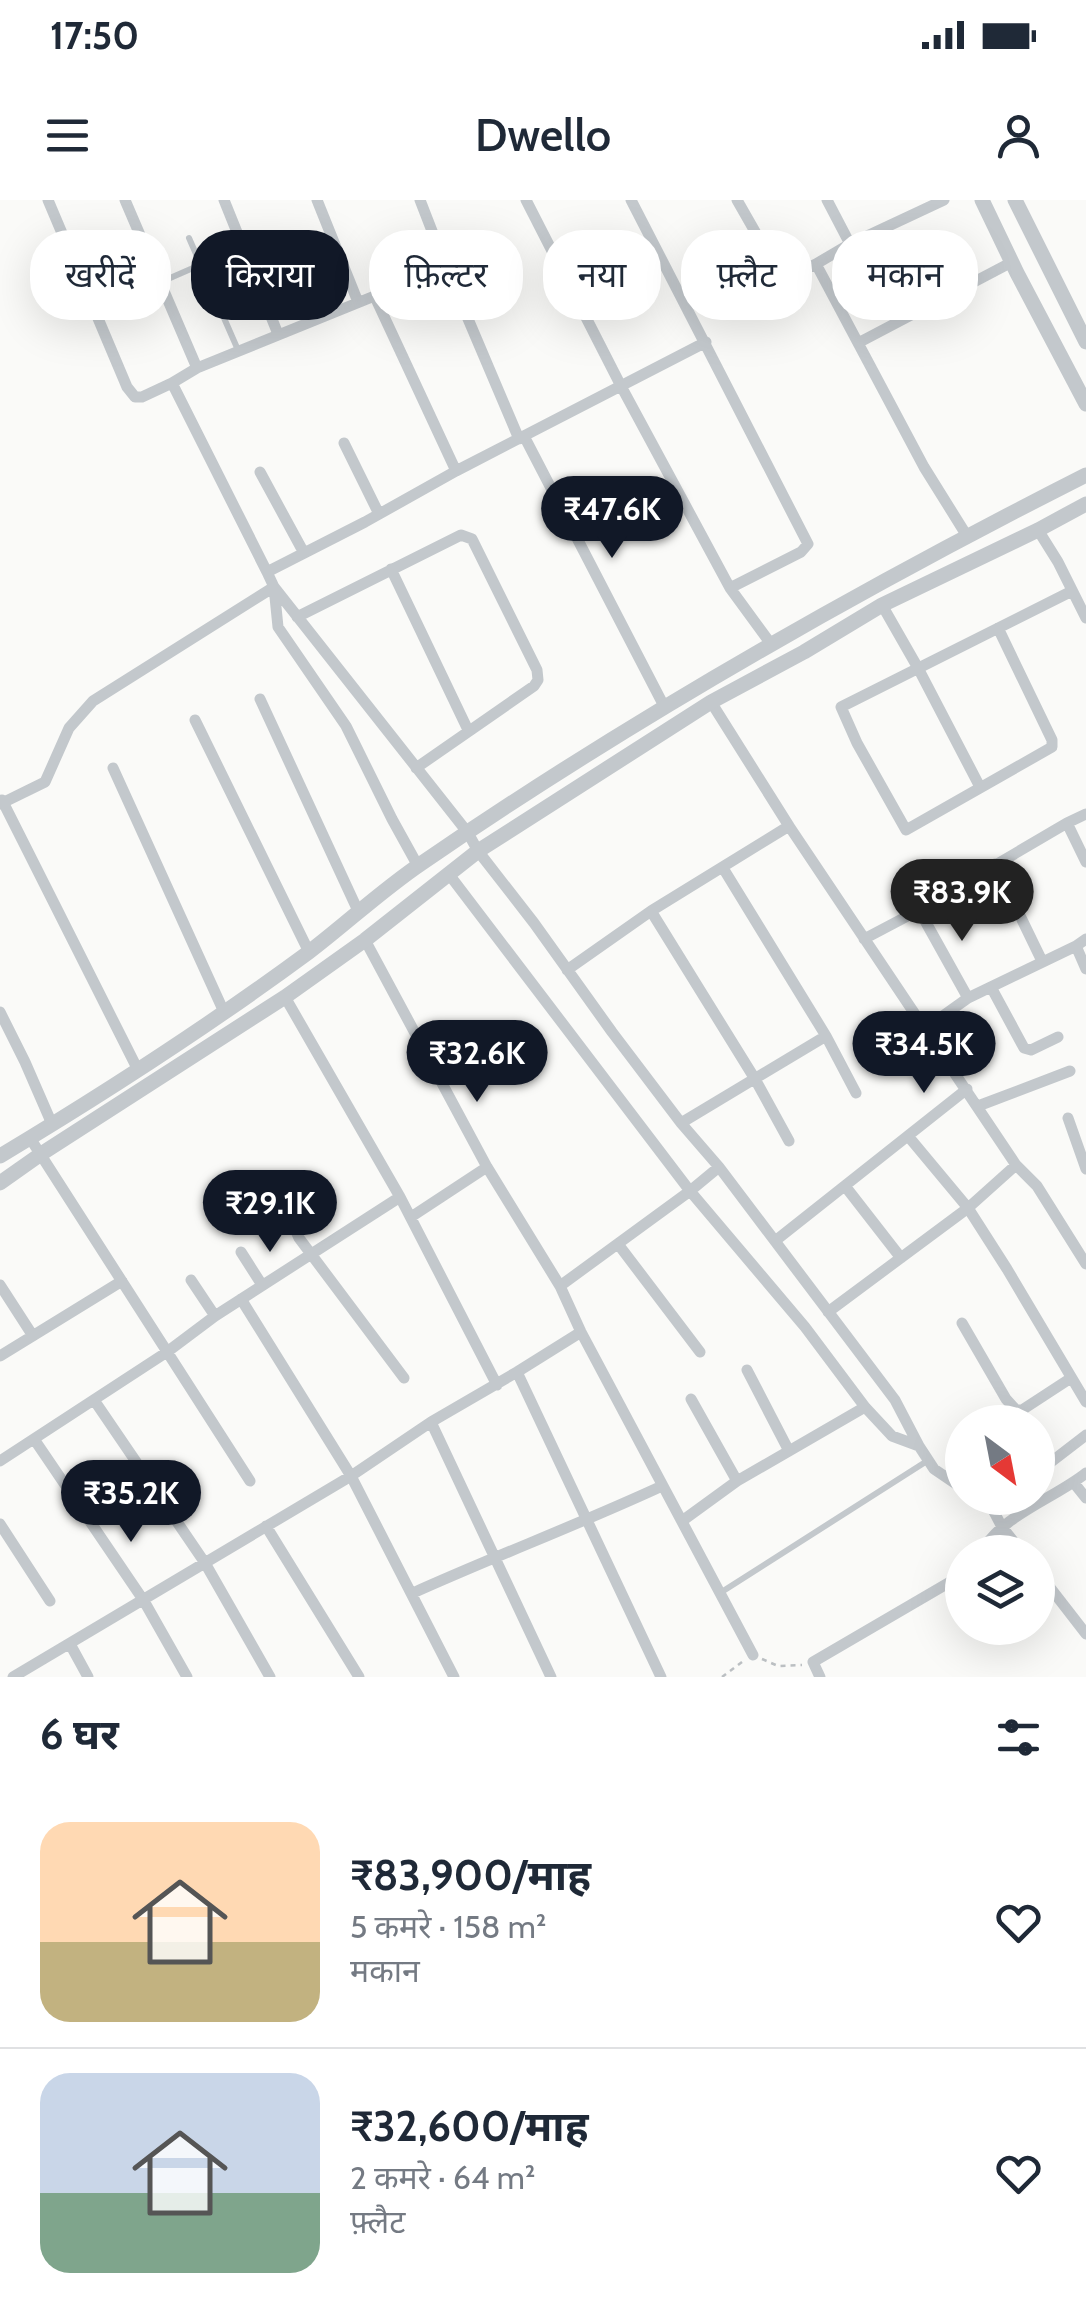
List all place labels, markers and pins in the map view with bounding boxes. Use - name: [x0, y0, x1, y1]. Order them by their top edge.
- pin: ₹47.6K: [531, 476, 693, 561]
- pin: ₹83.9K: [881, 859, 1043, 944]
- pin: ₹34.5K: [843, 1011, 1005, 1096]
- pin: ₹32.6K: [396, 1020, 558, 1105]
- pin: ₹29.1K: [189, 1170, 351, 1255]
- pin: ₹35.2K: [50, 1460, 212, 1545]

